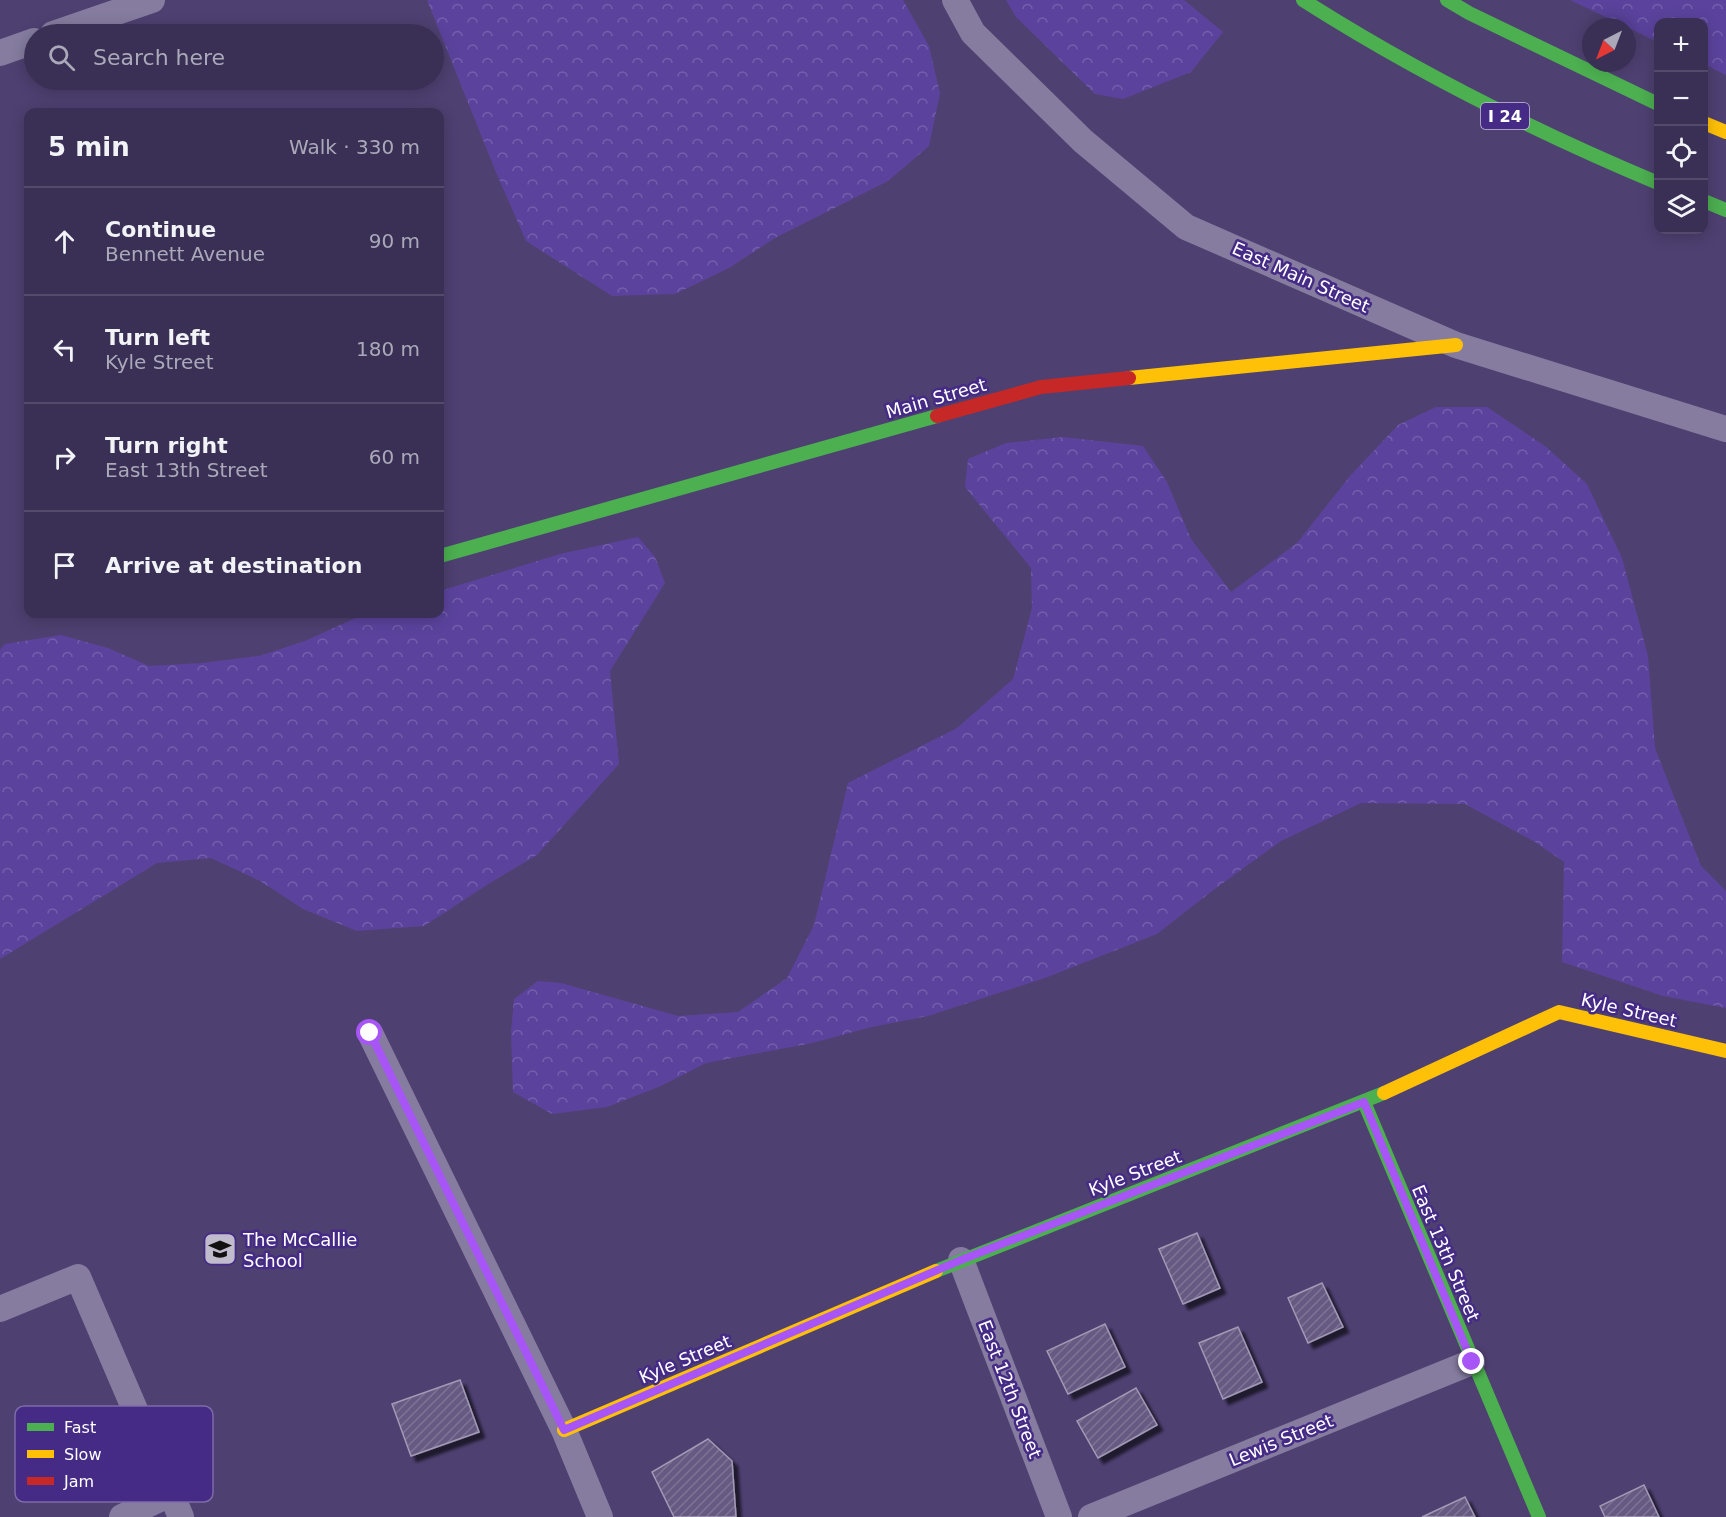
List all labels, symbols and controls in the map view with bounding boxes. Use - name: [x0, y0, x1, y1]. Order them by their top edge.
- north arrow: [1582, 18, 1636, 72]
- map controls: [1654, 18, 1708, 234]
- button: +: [1654, 18, 1708, 72]
- search box: [24, 24, 444, 90]
- icon: search: [45, 41, 78, 74]
- text: Search here: [93, 45, 225, 70]
- button: −: [1654, 72, 1708, 126]
- road number: I 24: [1481, 103, 1529, 129]
- button: locate: [1654, 126, 1708, 180]
- text: 5 min: [48, 132, 130, 162]
- text: Walk · 330 m: [289, 135, 420, 159]
- button: layers: [1654, 180, 1708, 234]
- text: Continue: [105, 217, 216, 242]
- icon: ahead: [48, 225, 81, 258]
- text: 90 m: [369, 229, 420, 253]
- street label: East Main Street: [1229, 237, 1373, 317]
- text: Bennett Avenue: [105, 242, 265, 266]
- text: Turn left: [105, 325, 210, 350]
- icon: left: [48, 333, 81, 366]
- text: 180 m: [356, 337, 420, 361]
- text: Kyle Street: [105, 350, 214, 374]
- street label: Main Street: [883, 374, 989, 422]
- text: Turn right: [105, 433, 228, 458]
- icon: right: [48, 441, 81, 474]
- text: 60 m: [369, 445, 420, 469]
- text: East 13th Street: [105, 458, 268, 482]
- icon: arrive: [48, 549, 81, 582]
- text: Arrive at destination: [105, 553, 362, 578]
- street label: Kyle Street: [1579, 989, 1679, 1031]
- route start: [356, 1019, 382, 1045]
- street label: Kyle Street: [1086, 1146, 1184, 1200]
- street label: East 13th Street: [1408, 1182, 1484, 1324]
- place label: The McCallie School: [242, 1229, 357, 1271]
- school or university icon: The McCallie School: [202, 1231, 238, 1267]
- street label: East 12th Street: [974, 1317, 1046, 1461]
- street label: Kyle Street: [636, 1330, 734, 1388]
- route end: [1458, 1348, 1484, 1374]
- legend: [15, 1406, 213, 1502]
- street label: Lewis Street: [1226, 1410, 1336, 1470]
- text: Fast: [64, 1418, 96, 1437]
- text: Slow: [64, 1445, 101, 1464]
- text: Jam: [63, 1472, 94, 1491]

